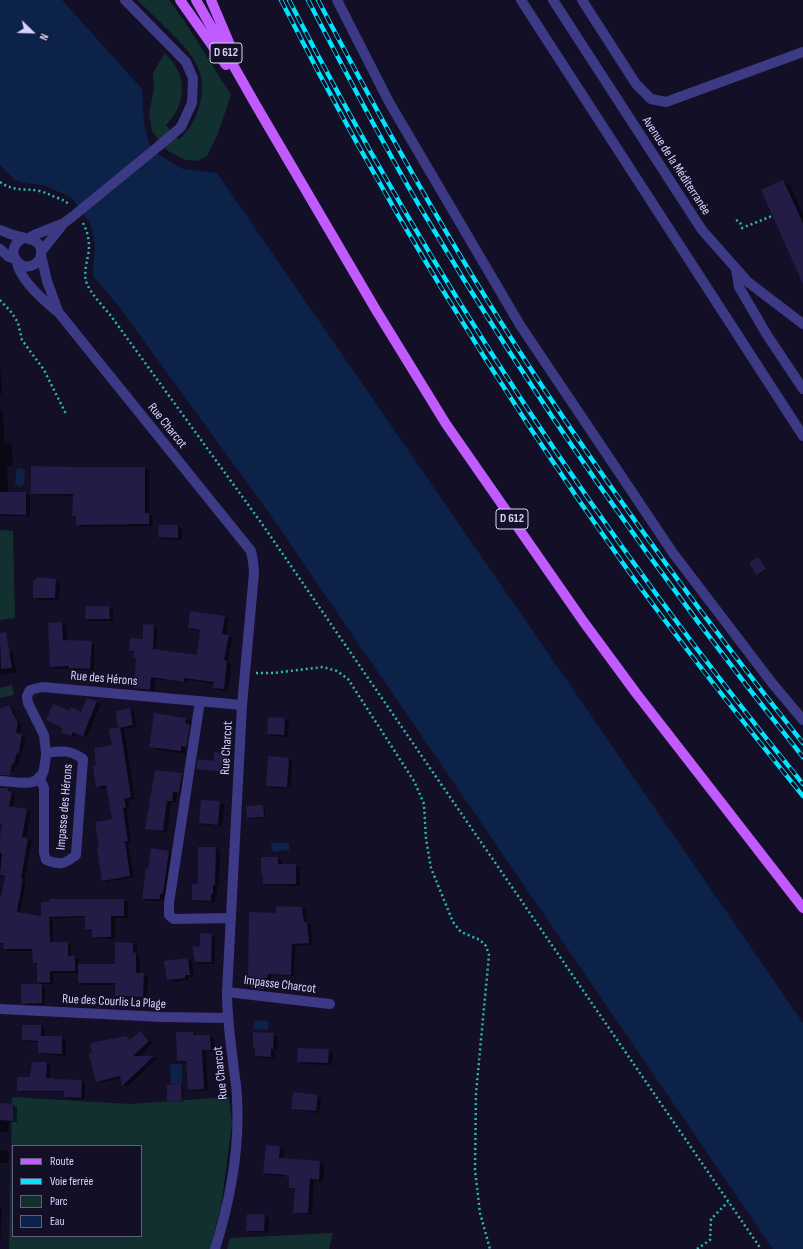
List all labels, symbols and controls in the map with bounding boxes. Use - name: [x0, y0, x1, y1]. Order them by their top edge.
- north arrow: [12, 12, 52, 52]
- text: N: [36, 32, 51, 42]
- road number: D 612: [210, 43, 242, 63]
- street label: Avenue de la Méditerranée: [638, 114, 714, 218]
- street label: Rue Charcot: [144, 400, 190, 452]
- road number: D 612: [496, 509, 528, 529]
- street label: Rue des Hérons: [70, 668, 138, 690]
- street label: Rue Charcot: [218, 721, 236, 775]
- street label: Impasse des Hérons: [53, 763, 77, 851]
- street label: Impasse Charcot: [243, 973, 317, 997]
- street label: Rue des Courlis La Plage: [62, 991, 166, 1013]
- street label: Rue Charcot: [210, 1046, 232, 1100]
- legend: [12, 1145, 142, 1237]
- text: Route: [50, 1154, 74, 1169]
- text: Voie ferrée: [50, 1174, 93, 1189]
- text: Parc: [50, 1194, 68, 1209]
- text: Eau: [50, 1214, 64, 1229]

